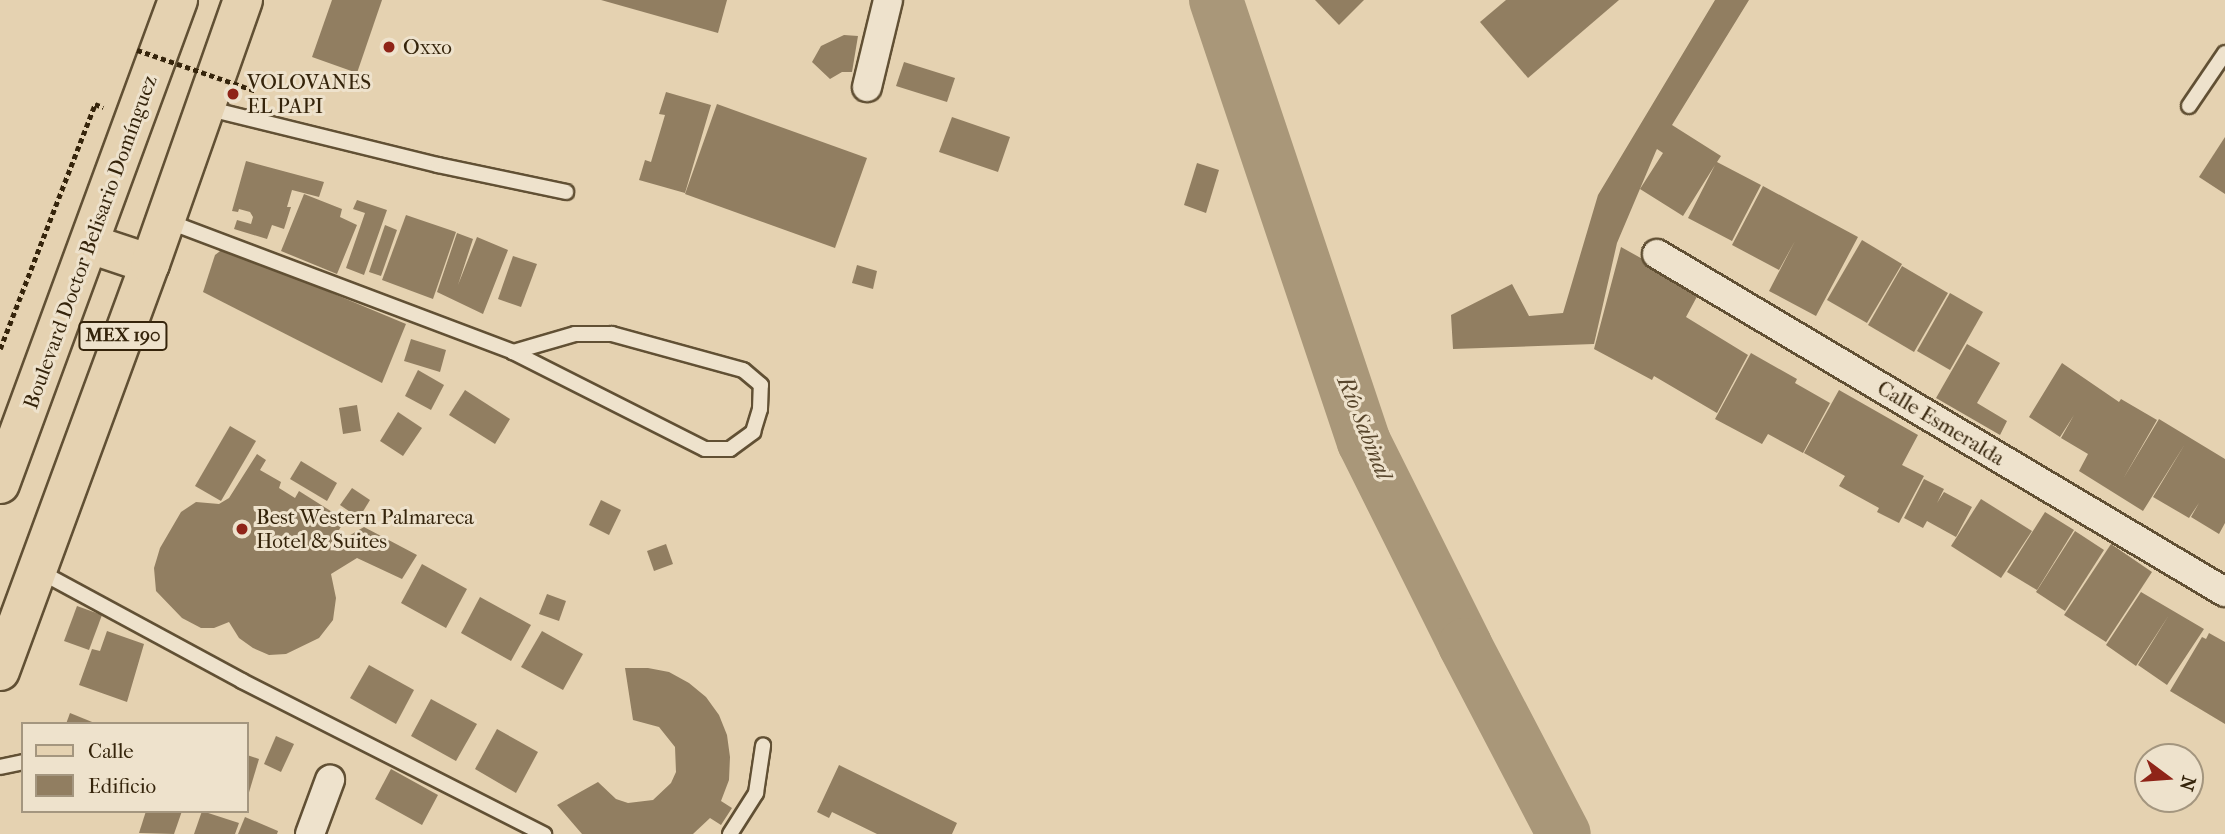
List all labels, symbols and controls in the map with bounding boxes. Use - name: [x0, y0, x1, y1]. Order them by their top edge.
- place label: Oxxo: [403, 34, 452, 60]
- marker: Oxxo: [381, 39, 397, 55]
- place label: VOLOVANES EL PAPI: [247, 69, 371, 119]
- street label: Boulevard Doctor Belisario Domínguez: [18, 72, 162, 412]
- marker: VOLOVANES EL PAPI: [225, 86, 241, 102]
- road number: MEX 190: [78, 320, 168, 352]
- water label: Río Sabinal: [1331, 372, 1397, 484]
- street label: Calle Esmeralda: [1873, 375, 2009, 471]
- place label: Best Western Palmareca Hotel & Suites: [256, 504, 474, 554]
- marker: Best Western Palmareca Hotel & Suites: [234, 521, 250, 537]
- legend: [21, 722, 248, 813]
- text: Calle: [88, 739, 134, 763]
- north arrow: [2134, 743, 2204, 813]
- text: N: [2175, 773, 2200, 793]
- text: Edificio: [88, 774, 156, 798]

